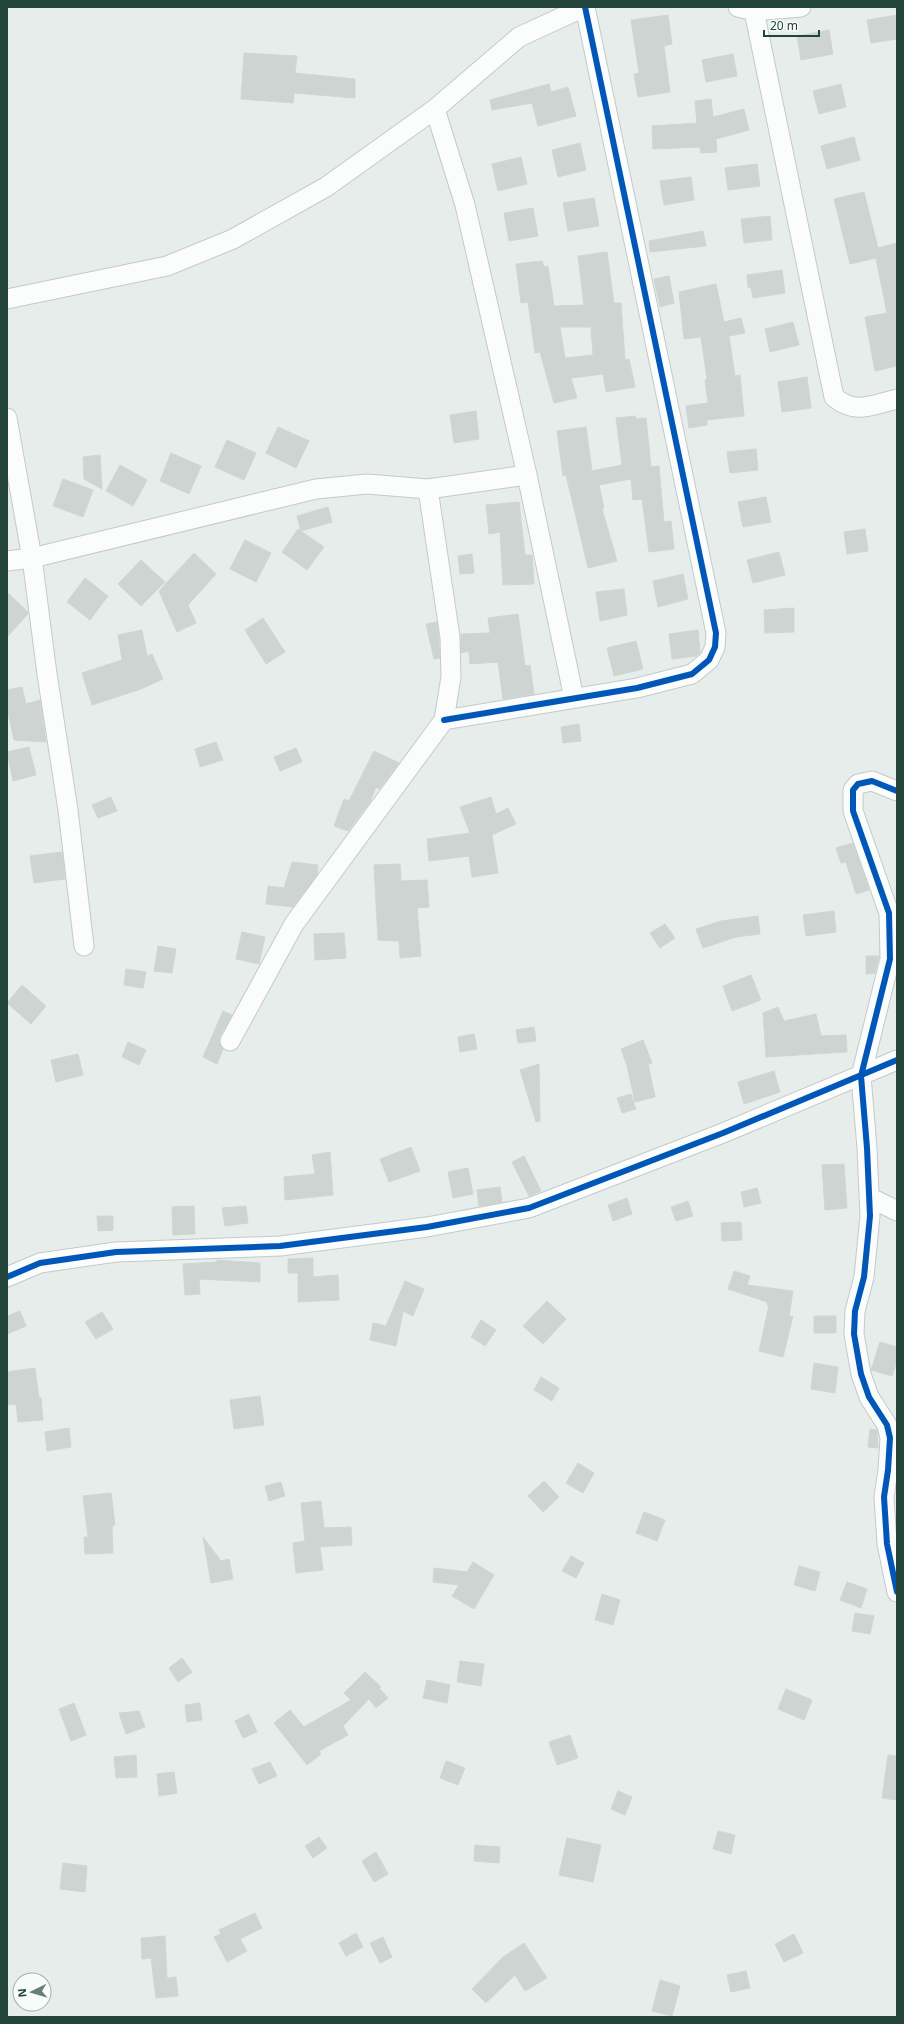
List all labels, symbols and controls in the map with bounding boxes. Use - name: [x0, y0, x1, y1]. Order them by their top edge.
- scale bar: [764, 12, 819, 38]
- text: 20 m: [770, 17, 798, 34]
- north arrow: [12, 1972, 52, 2012]
- text: N: [14, 1988, 29, 1998]

